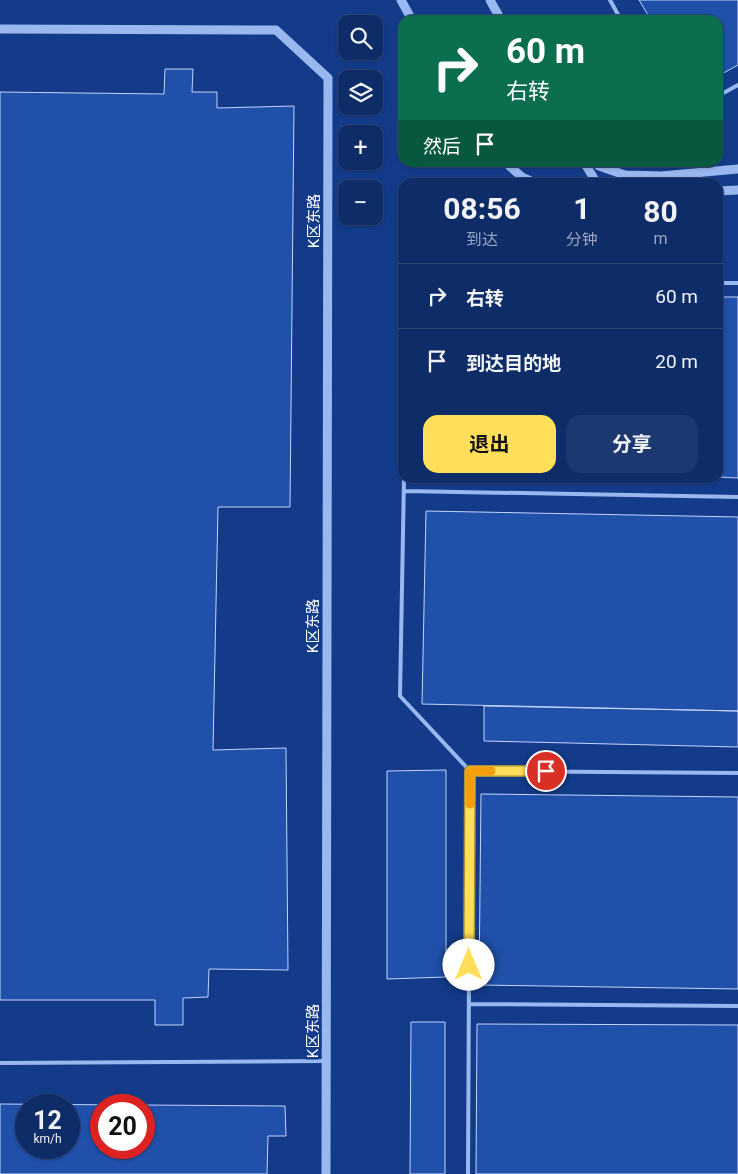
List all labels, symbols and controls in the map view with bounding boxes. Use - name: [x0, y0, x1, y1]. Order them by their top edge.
- map controls: [338, 15, 383, 225]
- button: search: [338, 15, 383, 60]
- text: 60 m: [506, 31, 585, 72]
- icon: right: [423, 35, 488, 100]
- button: layers: [338, 70, 383, 115]
- text: 右转: [506, 79, 550, 104]
- button: +: [338, 125, 383, 170]
- icon: arrive: [471, 130, 499, 158]
- text: 然后: [423, 135, 461, 158]
- button: −: [338, 180, 383, 225]
- text: 08:56: [443, 191, 521, 226]
- text: 1: [573, 191, 591, 226]
- street label: K区东路: [305, 194, 323, 248]
- text: 80: [643, 194, 678, 229]
- text: m: [653, 229, 667, 248]
- text: 到达: [466, 230, 498, 249]
- text: 分钟: [566, 230, 598, 249]
- icon: right: [423, 282, 451, 310]
- text: 60 m: [655, 285, 698, 308]
- text: 右转: [466, 287, 504, 310]
- icon: arrive: [423, 347, 451, 375]
- text: 20 m: [655, 350, 698, 373]
- text: 到达目的地: [466, 352, 561, 375]
- button: 退出: [423, 415, 556, 473]
- button: 分享: [566, 415, 698, 473]
- street label: K区东路: [304, 599, 322, 653]
- pin: [525, 750, 567, 792]
- icon: arrive: [532, 757, 560, 785]
- position arrow: [442, 938, 494, 990]
- street label: K区东路: [304, 1004, 322, 1058]
- speed limit sign: 20: [90, 1094, 155, 1159]
- text: 12: [33, 1106, 62, 1135]
- text: km/h: [33, 1132, 62, 1146]

